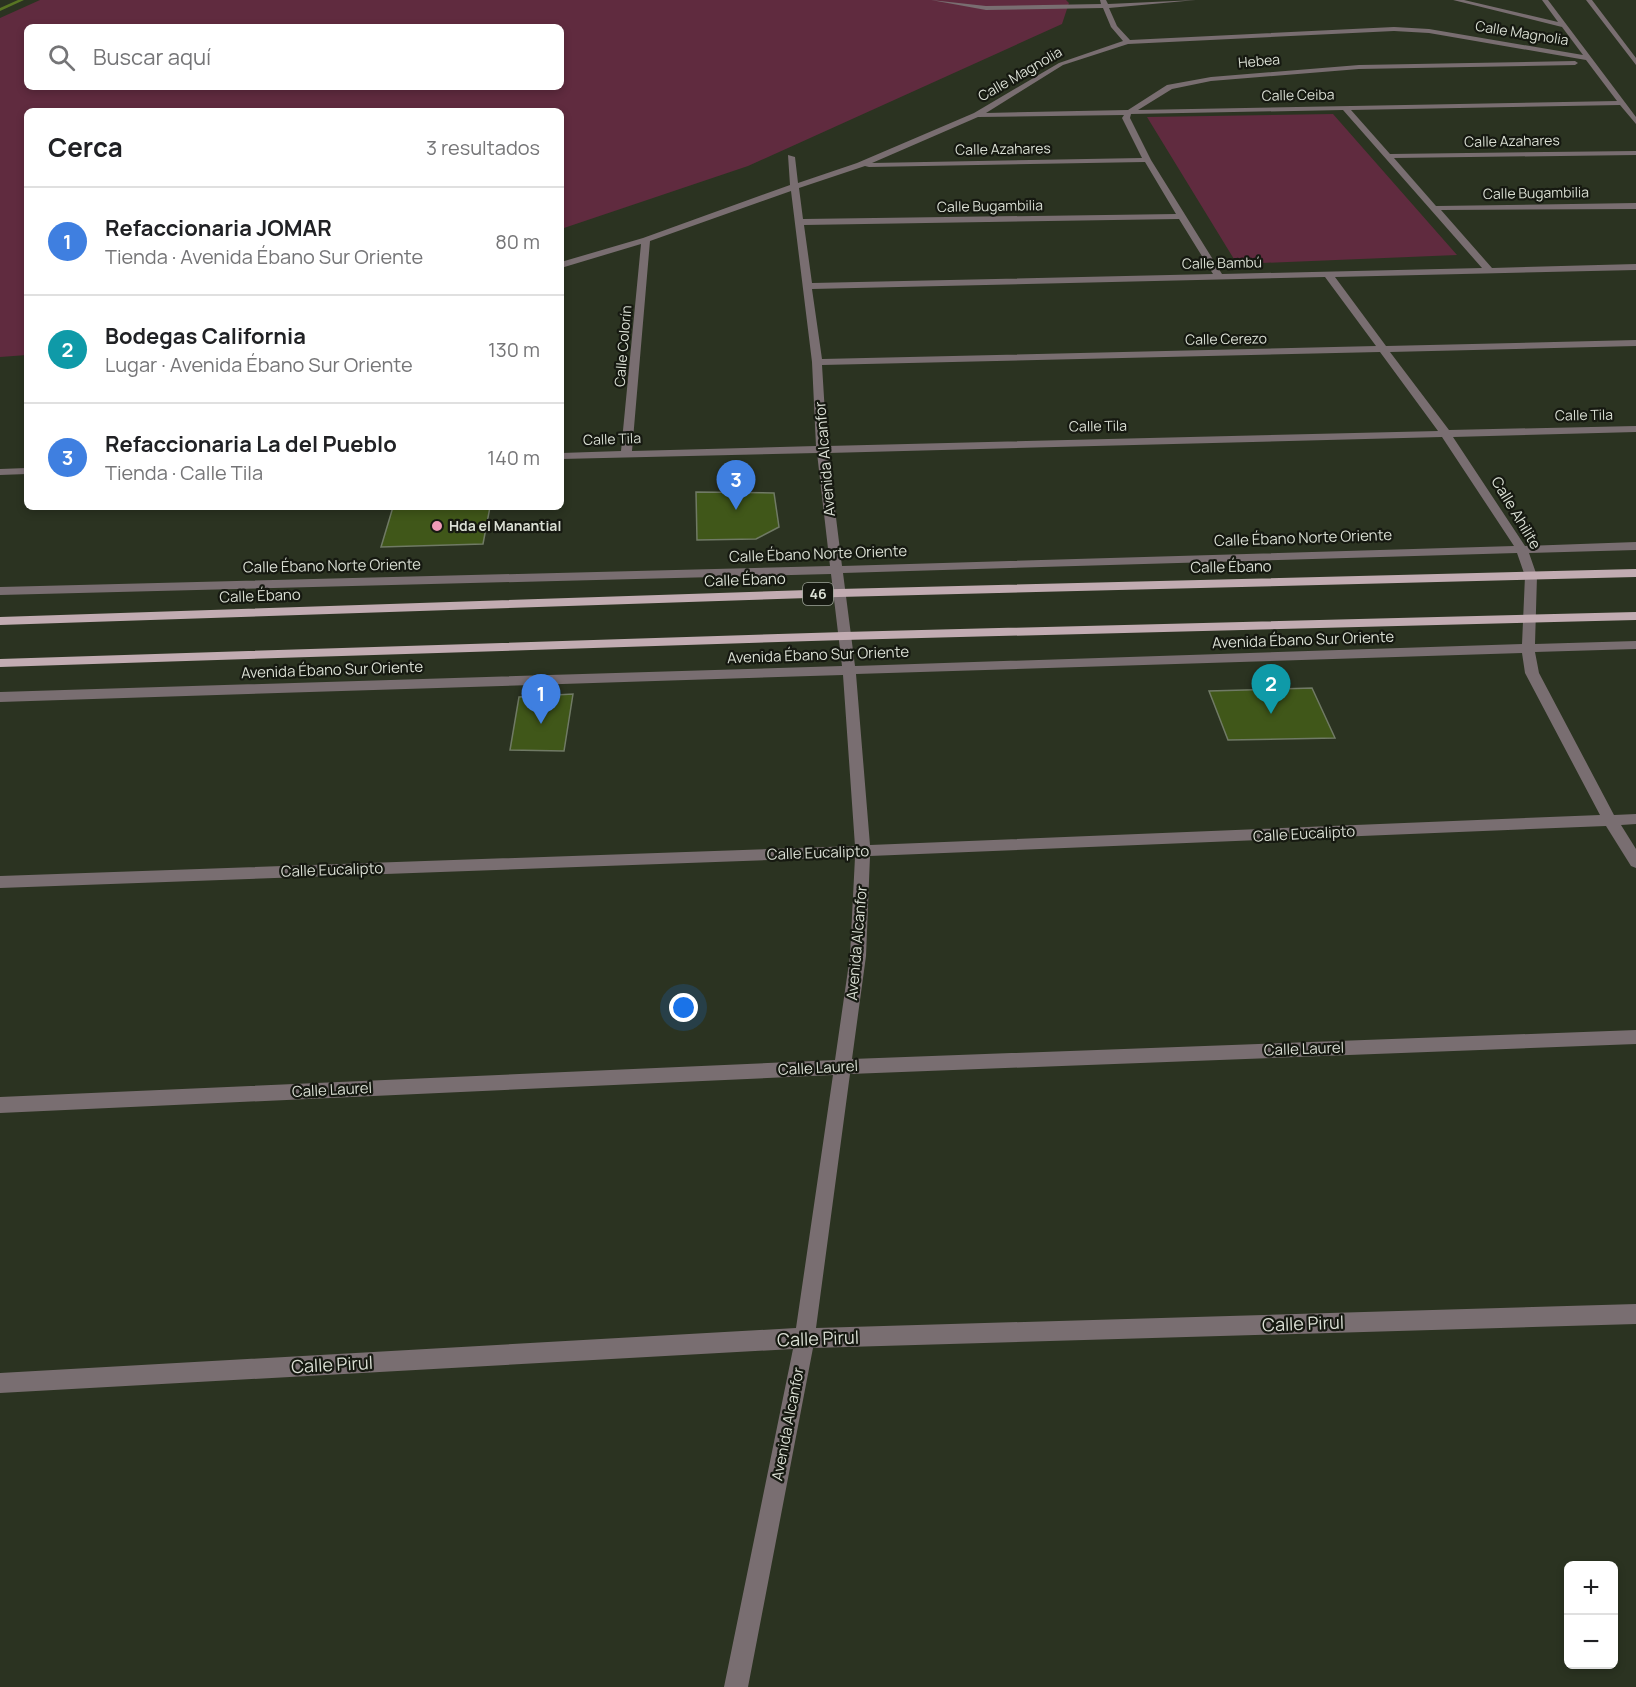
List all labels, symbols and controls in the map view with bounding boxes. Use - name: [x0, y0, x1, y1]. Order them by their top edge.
- street label: Calle Magnolia: [1474, 16, 1570, 49]
- search box: [24, 24, 564, 90]
- icon: search: [45, 41, 78, 74]
- text: Buscar aquí: [93, 42, 211, 72]
- street label: Calle Magnolia: [974, 42, 1065, 105]
- street label: Hebea: [1237, 49, 1281, 72]
- street label: Calle Ceiba: [1261, 84, 1335, 105]
- text: Cerca: [48, 129, 123, 165]
- street label: Calle Azahares: [1464, 130, 1560, 151]
- text: 3 resultados: [426, 134, 540, 161]
- street label: Calle Azahares: [955, 138, 1051, 159]
- street label: Calle Bugambilia: [1483, 182, 1589, 203]
- street label: Calle Bugambilia: [937, 195, 1043, 216]
- text: Refaccionaria JOMAR: [105, 213, 332, 243]
- text: 1: [63, 228, 72, 255]
- text: 80 m: [495, 228, 540, 255]
- text: Tienda · Avenida Ébano Sur Oriente: [105, 243, 423, 270]
- street label: Calle Bambú: [1182, 252, 1262, 273]
- street label: Calle Colorín: [609, 304, 636, 388]
- text: Bodegas California: [105, 321, 306, 351]
- street label: Calle Cerezo: [1185, 328, 1267, 349]
- text: 2: [62, 336, 73, 363]
- text: 130 m: [488, 336, 540, 363]
- text: Lugar · Avenida Ébano Sur Oriente: [105, 351, 413, 378]
- street label: Avenida Alcanfor: [809, 400, 840, 517]
- street label: Calle Tila: [1555, 404, 1613, 425]
- street label: Calle Tila: [1069, 415, 1127, 436]
- street label: Calle Tila: [583, 428, 641, 449]
- text: Refaccionaria La del Pueblo: [105, 429, 397, 459]
- text: 3: [62, 444, 73, 471]
- text: 140 m: [487, 444, 540, 471]
- text: Tienda · Calle Tila: [105, 459, 263, 486]
- pin: 3: [716, 460, 756, 510]
- street label: Calle Ahilite: [1487, 473, 1546, 553]
- place label: Hda el Manantial: [449, 516, 561, 535]
- marker: Hda el Manantial: [430, 519, 444, 533]
- street label: Calle Ébano Norte Oriente: [1214, 524, 1393, 551]
- street label: Calle Ébano Norte Oriente: [729, 540, 908, 567]
- street label: Calle Ébano Norte Oriente: [243, 553, 421, 578]
- street label: Calle Ébano: [1190, 555, 1272, 578]
- street label: Calle Ébano: [704, 568, 786, 591]
- road number: 46: [803, 583, 833, 605]
- street label: Calle Ébano: [219, 584, 301, 607]
- street label: Avenida Ébano Sur Oriente: [1212, 626, 1395, 653]
- street label: Avenida Ébano Sur Oriente: [727, 641, 910, 668]
- street label: Avenida Ébano Sur Oriente: [241, 656, 424, 683]
- pin: 2: [1252, 664, 1290, 714]
- pin: 1: [522, 674, 560, 724]
- street label: Calle Eucalipto: [1252, 820, 1356, 847]
- street label: Calle Eucalipto: [766, 840, 870, 865]
- street label: Calle Eucalipto: [280, 857, 384, 882]
- street label: Avenida Alcanfor: [841, 884, 872, 1001]
- your location: [669, 993, 698, 1022]
- street label: Calle Laurel: [1264, 1037, 1344, 1060]
- street label: Calle Laurel: [777, 1055, 859, 1080]
- street label: Calle Laurel: [291, 1077, 373, 1102]
- street label: Calle Pirul: [1262, 1310, 1344, 1336]
- street label: Calle Pirul: [777, 1325, 859, 1351]
- street label: Calle Pirul: [290, 1350, 373, 1378]
- street label: Avenida Alcanfor: [766, 1365, 809, 1482]
- map controls: [1564, 1561, 1618, 1669]
- button: +: [1564, 1561, 1618, 1615]
- button: −: [1564, 1615, 1618, 1669]

